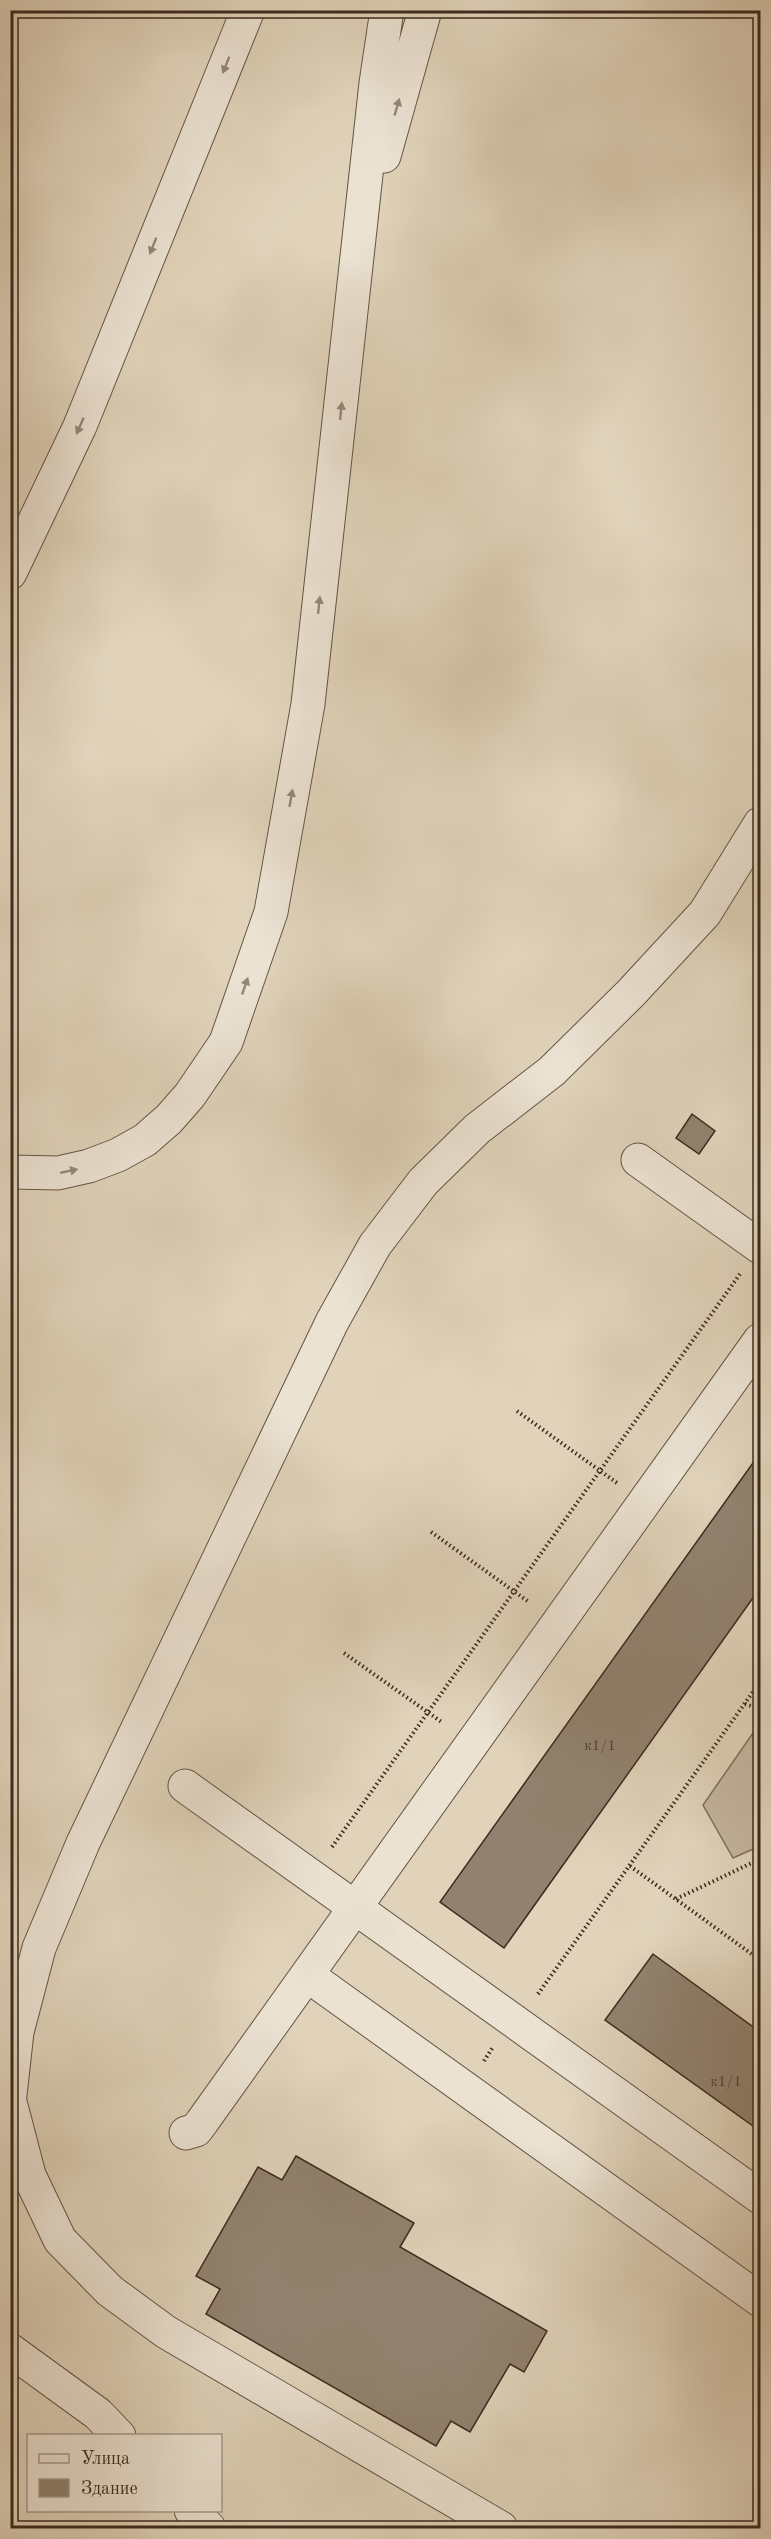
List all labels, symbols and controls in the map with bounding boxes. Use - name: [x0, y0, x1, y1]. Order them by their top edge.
- one-way arrow: [221, 56, 231, 74]
- one-way arrow: [393, 98, 403, 117]
- one-way arrow: [148, 237, 158, 255]
- one-way arrow: [336, 401, 345, 420]
- one-way arrow: [75, 418, 84, 435]
- one-way arrow: [314, 595, 324, 614]
- one-way arrow: [287, 788, 296, 807]
- one-way arrow: [241, 977, 251, 995]
- one-way arrow: [59, 1166, 78, 1175]
- house number: к1/1: [584, 1739, 616, 1754]
- house number: к1/1: [710, 2075, 742, 2090]
- legend: [27, 2434, 222, 2512]
- text: Улица: [81, 2450, 130, 2468]
- text: Здание: [81, 2480, 138, 2498]

